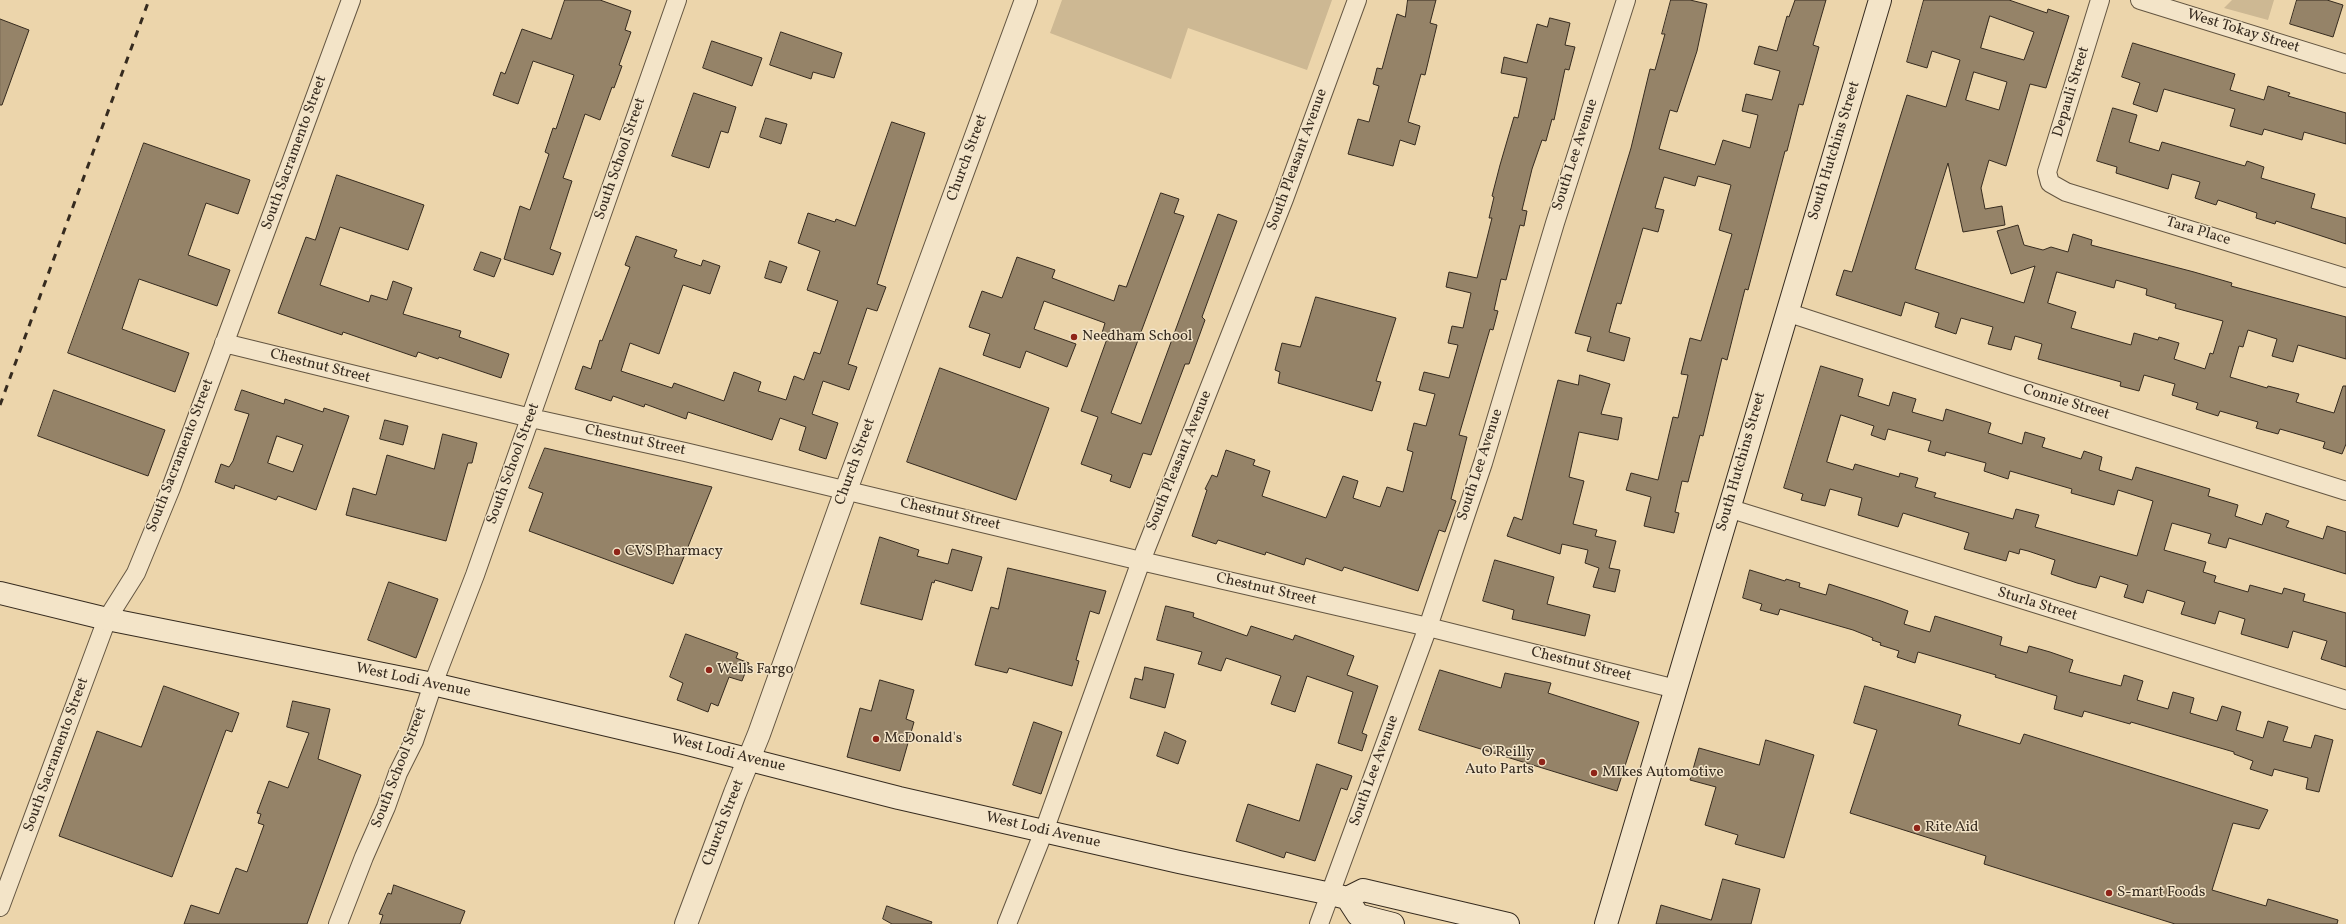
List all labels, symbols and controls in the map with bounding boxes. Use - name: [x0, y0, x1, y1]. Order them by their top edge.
- street label: West Tokay Street: [2185, 6, 2301, 58]
- street label: Depauli Street: [2050, 44, 2094, 140]
- street label: South Sacramento Street: [259, 73, 331, 233]
- street label: South Hutchins Street: [1805, 79, 1865, 223]
- street label: South Pleasant Avenue: [1264, 87, 1332, 233]
- street label: South School Street: [592, 96, 650, 222]
- street label: South Lee Avenue: [1549, 97, 1603, 213]
- street label: Church Street: [944, 112, 992, 204]
- street label: Tara Place: [2164, 214, 2232, 250]
- place label: Needham School: [1082, 328, 1192, 346]
- marker: Needham School: [1069, 332, 1079, 342]
- street label: Chestnut Street: [268, 346, 372, 388]
- street label: South Sacramento Street: [143, 377, 219, 535]
- street label: Connie Street: [2021, 381, 2111, 425]
- street label: South Pleasant Avenue: [1144, 388, 1216, 534]
- street label: South Hutchins Street: [1713, 390, 1771, 534]
- street label: South School Street: [484, 401, 544, 527]
- street label: South Lee Avenue: [1454, 407, 1508, 523]
- street label: Church Street: [832, 416, 880, 508]
- street label: Chestnut Street: [583, 422, 687, 460]
- street label: Chestnut Street: [898, 495, 1002, 535]
- place label: CVS Pharmacy: [625, 543, 723, 561]
- marker: CVS Pharmacy: [612, 547, 622, 557]
- street label: Chestnut Street: [1214, 570, 1318, 610]
- street label: Sturla Street: [1995, 584, 2079, 626]
- street label: Chestnut Street: [1529, 644, 1633, 686]
- street label: West Lodi Avenue: [354, 660, 472, 702]
- place label: Wells Fargo: [717, 661, 793, 679]
- marker: Wells Fargo: [704, 665, 714, 675]
- street label: South Sacramento Street: [21, 675, 93, 835]
- street label: South School Street: [369, 705, 431, 831]
- street label: South Lee Avenue: [1347, 713, 1403, 829]
- place label: McDonald's: [884, 730, 962, 748]
- street label: West Lodi Avenue: [669, 731, 787, 777]
- marker: McDonald's: [871, 734, 881, 744]
- place label: O'Reilly Auto Parts: [1465, 744, 1534, 779]
- marker: O'Reilly Auto Parts: [1537, 757, 1547, 767]
- place label: MIkes Automotive: [1602, 764, 1723, 782]
- marker: MIkes Automotive: [1589, 768, 1599, 778]
- street label: Church Street: [699, 777, 749, 869]
- street label: West Lodi Avenue: [984, 809, 1102, 853]
- place label: Rite Aid: [1925, 819, 1979, 837]
- marker: Rite Aid: [1912, 823, 1922, 833]
- place label: S-mart Foods: [2117, 884, 2205, 902]
- marker: S-mart Foods: [2104, 888, 2114, 898]

